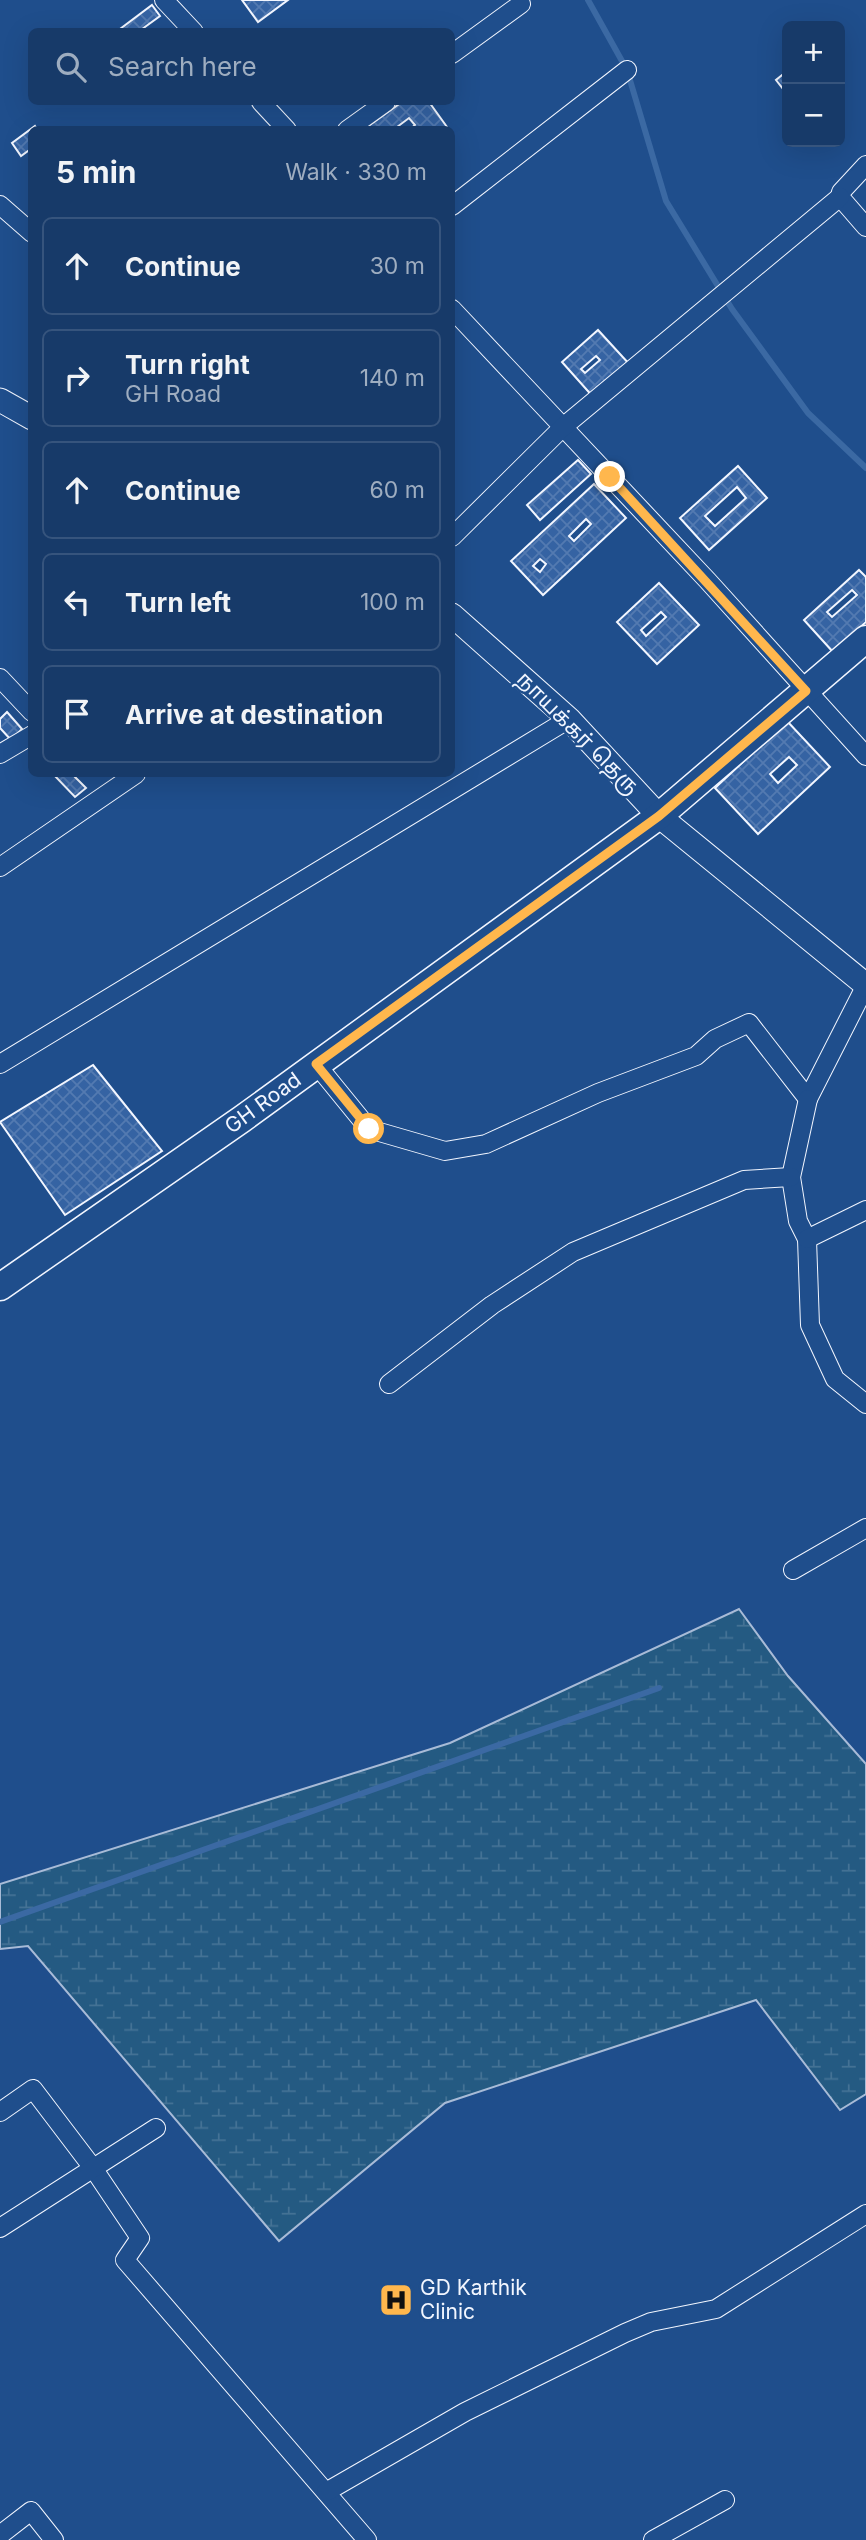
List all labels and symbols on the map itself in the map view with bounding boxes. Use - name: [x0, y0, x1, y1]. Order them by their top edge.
- route end: [594, 461, 625, 492]
- street label: நாயக்கர் தெரு: [511, 666, 645, 800]
- street label: GH Road: [220, 1067, 306, 1139]
- route start: [353, 1113, 384, 1144]
- place label: GD Karthik Clinic: [420, 2275, 527, 2324]
- hospital icon: GD Karthik Clinic: [377, 2281, 415, 2319]

